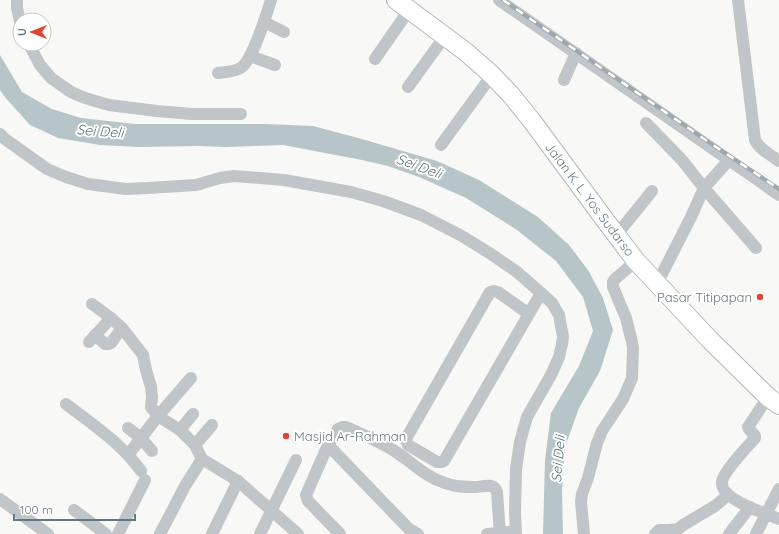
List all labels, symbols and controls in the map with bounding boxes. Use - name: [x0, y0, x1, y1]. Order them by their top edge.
- north arrow: [12, 12, 52, 52]
- text: U: [15, 28, 29, 36]
- water label: Sei Deli: [76, 120, 126, 142]
- street label: Jalan K. L. Yos Sudarso: [542, 139, 638, 259]
- water label: Sei Deli: [394, 150, 446, 183]
- place label: Pasar Titipapan: [657, 289, 752, 305]
- marker: Pasar Titipapan: [755, 292, 765, 302]
- place label: Masjid Ar-Rahman: [294, 428, 406, 444]
- marker: Masjid Ar-Rahman: [281, 431, 291, 441]
- water label: Sei Deli: [547, 433, 569, 483]
- scale bar: [14, 496, 135, 522]
- text: 100 m: [20, 502, 53, 517]

